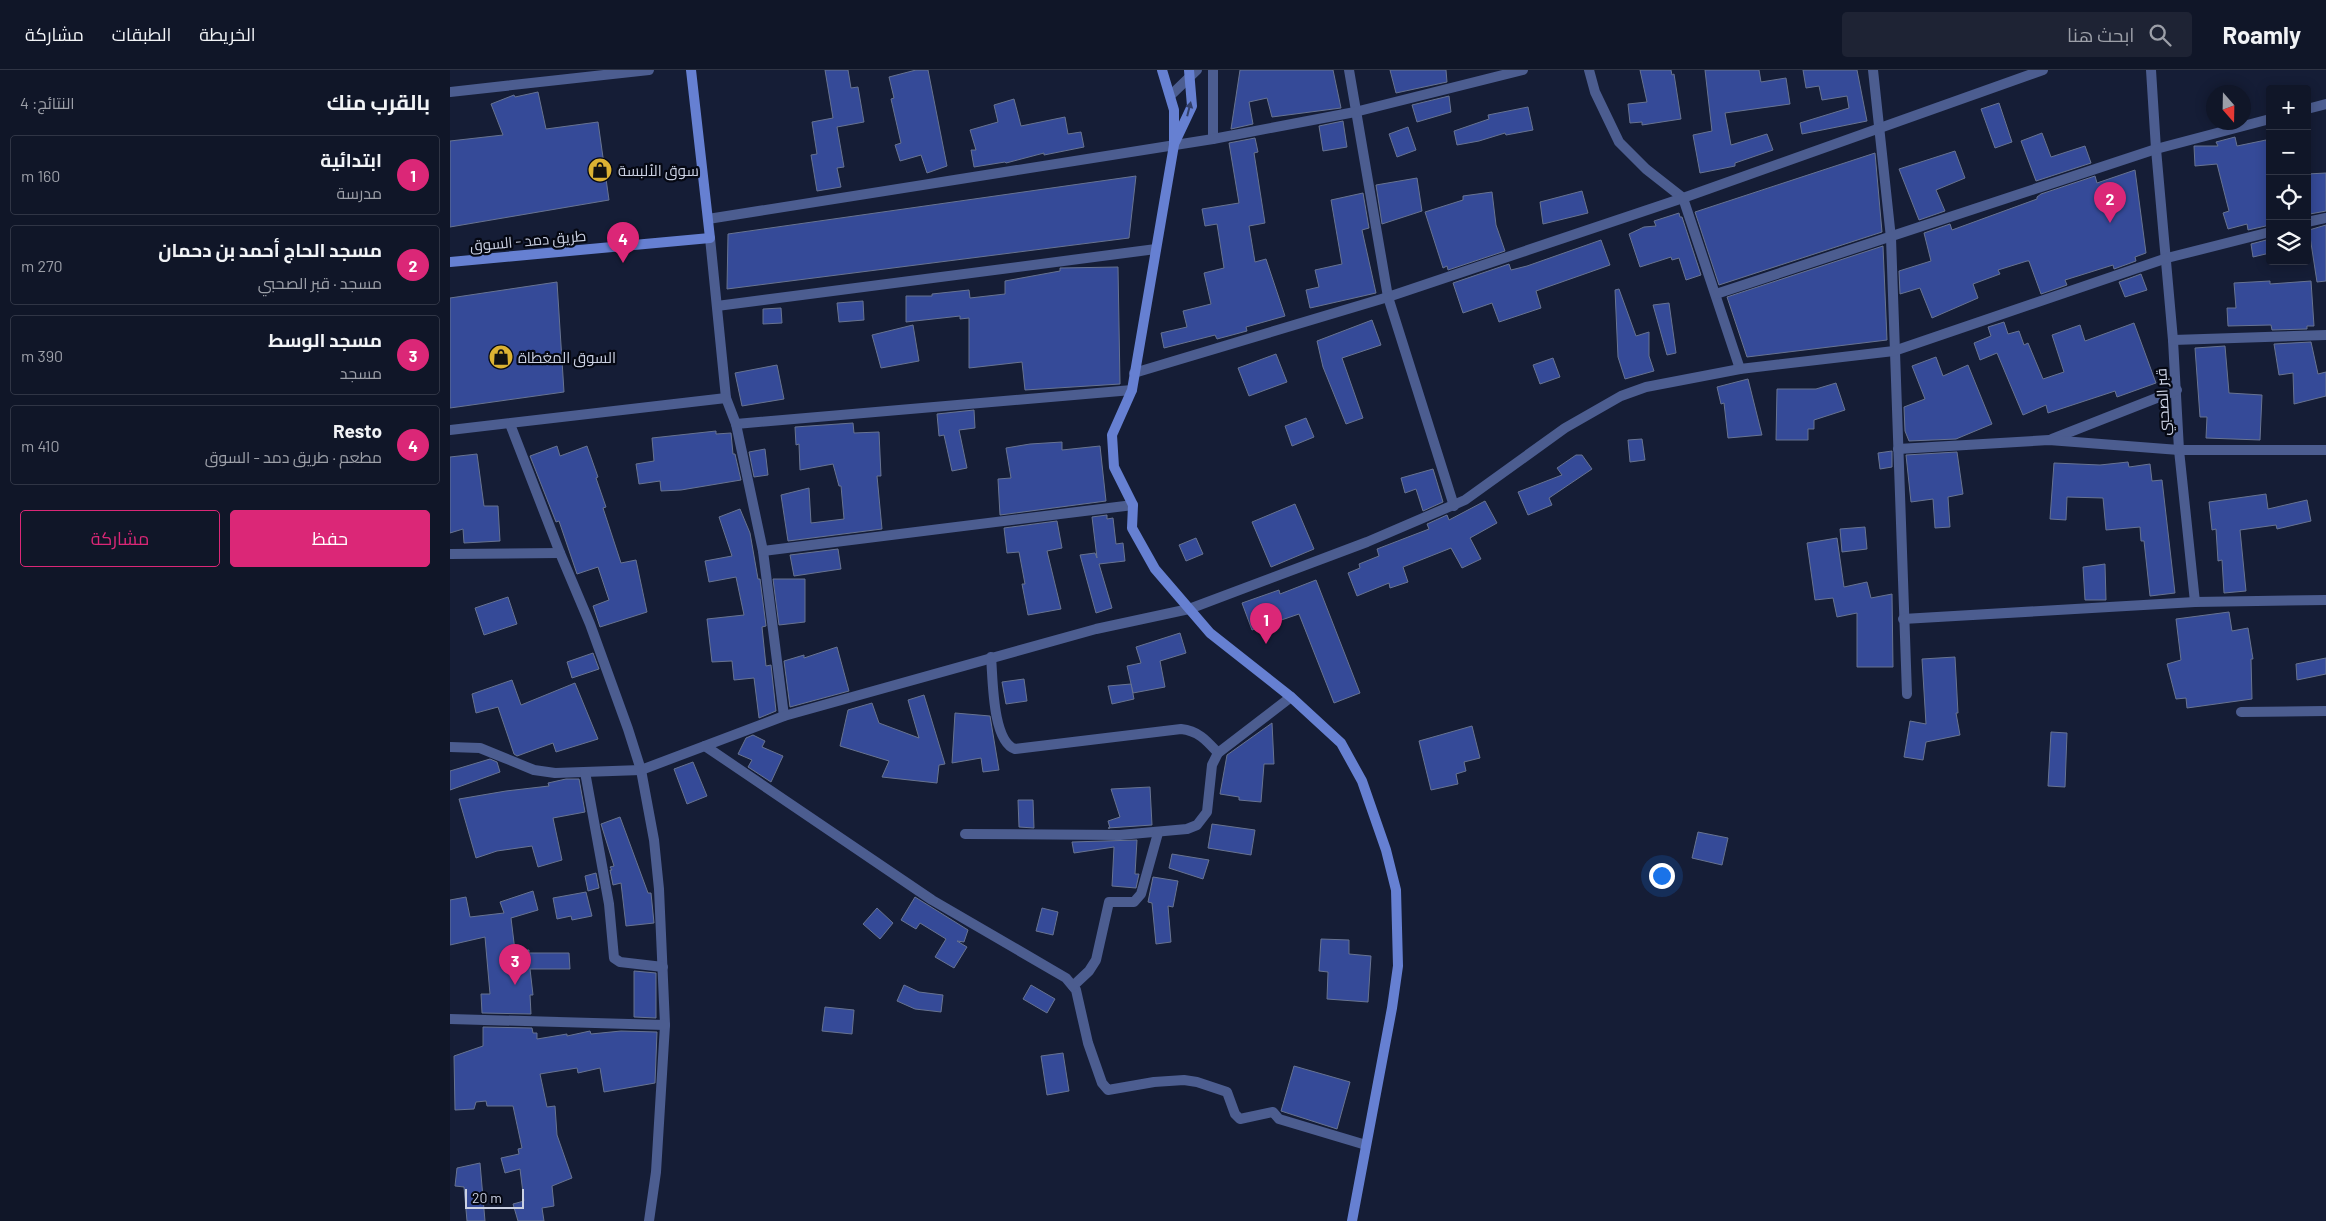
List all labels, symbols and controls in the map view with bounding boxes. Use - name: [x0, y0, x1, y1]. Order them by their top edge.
- search box: [1842, 12, 2192, 57]
- text: Roamly: [2222, 20, 2301, 49]
- icon: search: [2146, 21, 2174, 49]
- text: مشاركة: [25, 23, 84, 45]
- text: الطبقات: [112, 23, 171, 45]
- text: الخريطة: [199, 23, 256, 45]
- text: ابحث هنا: [2067, 23, 2134, 46]
- north arrow: [2206, 85, 2251, 130]
- map controls: [2266, 85, 2311, 265]
- button: +: [2266, 85, 2311, 130]
- text: بالقرب منك: [327, 89, 430, 114]
- text: النتائج: 4: [20, 93, 75, 112]
- one-way arrow: [1185, 101, 1193, 117]
- button: −: [2266, 130, 2311, 175]
- text: ابتدائية: [320, 148, 382, 171]
- shop icon: سوق الألبسة: [587, 157, 613, 183]
- place label: سوق الألبسة: [618, 161, 699, 181]
- text: 160 m: [21, 166, 60, 185]
- text: 1: [410, 166, 416, 185]
- button: locate: [2266, 175, 2311, 220]
- pin: 2: [2094, 182, 2126, 223]
- text: مدرسة: [336, 183, 382, 202]
- button: layers: [2266, 220, 2311, 265]
- pin: 4: [607, 222, 639, 263]
- street label: طريق دمد - السوق: [469, 226, 587, 256]
- text: مسجد الحاج أحمد بن دحمان: [158, 238, 382, 261]
- text: 270 m: [21, 256, 63, 275]
- text: 2: [409, 256, 417, 275]
- text: مسجد · قبر الصحبي: [258, 273, 382, 292]
- text: مسجد الوسط: [268, 328, 382, 351]
- shop icon: السوق المغطاة: [488, 344, 514, 370]
- text: 390 m: [21, 346, 63, 365]
- text: 3: [409, 346, 417, 365]
- place label: السوق المغطاة: [518, 348, 616, 368]
- text: مسجد: [340, 363, 382, 382]
- street label: قبر الصحبي: [2151, 368, 2177, 436]
- text: Resto: [333, 419, 382, 442]
- text: 410 m: [21, 436, 59, 455]
- text: 4: [408, 436, 418, 455]
- text: مطعم · طريق دمد - السوق: [205, 447, 382, 466]
- button: مشاركة: [20, 510, 220, 567]
- button: حفظ: [230, 510, 430, 567]
- pin: 1: [1250, 603, 1282, 644]
- your location: [1649, 863, 1675, 889]
- pin: 3: [499, 944, 531, 985]
- scale bar: [465, 1186, 524, 1209]
- text: 20 m: [472, 1189, 502, 1206]

